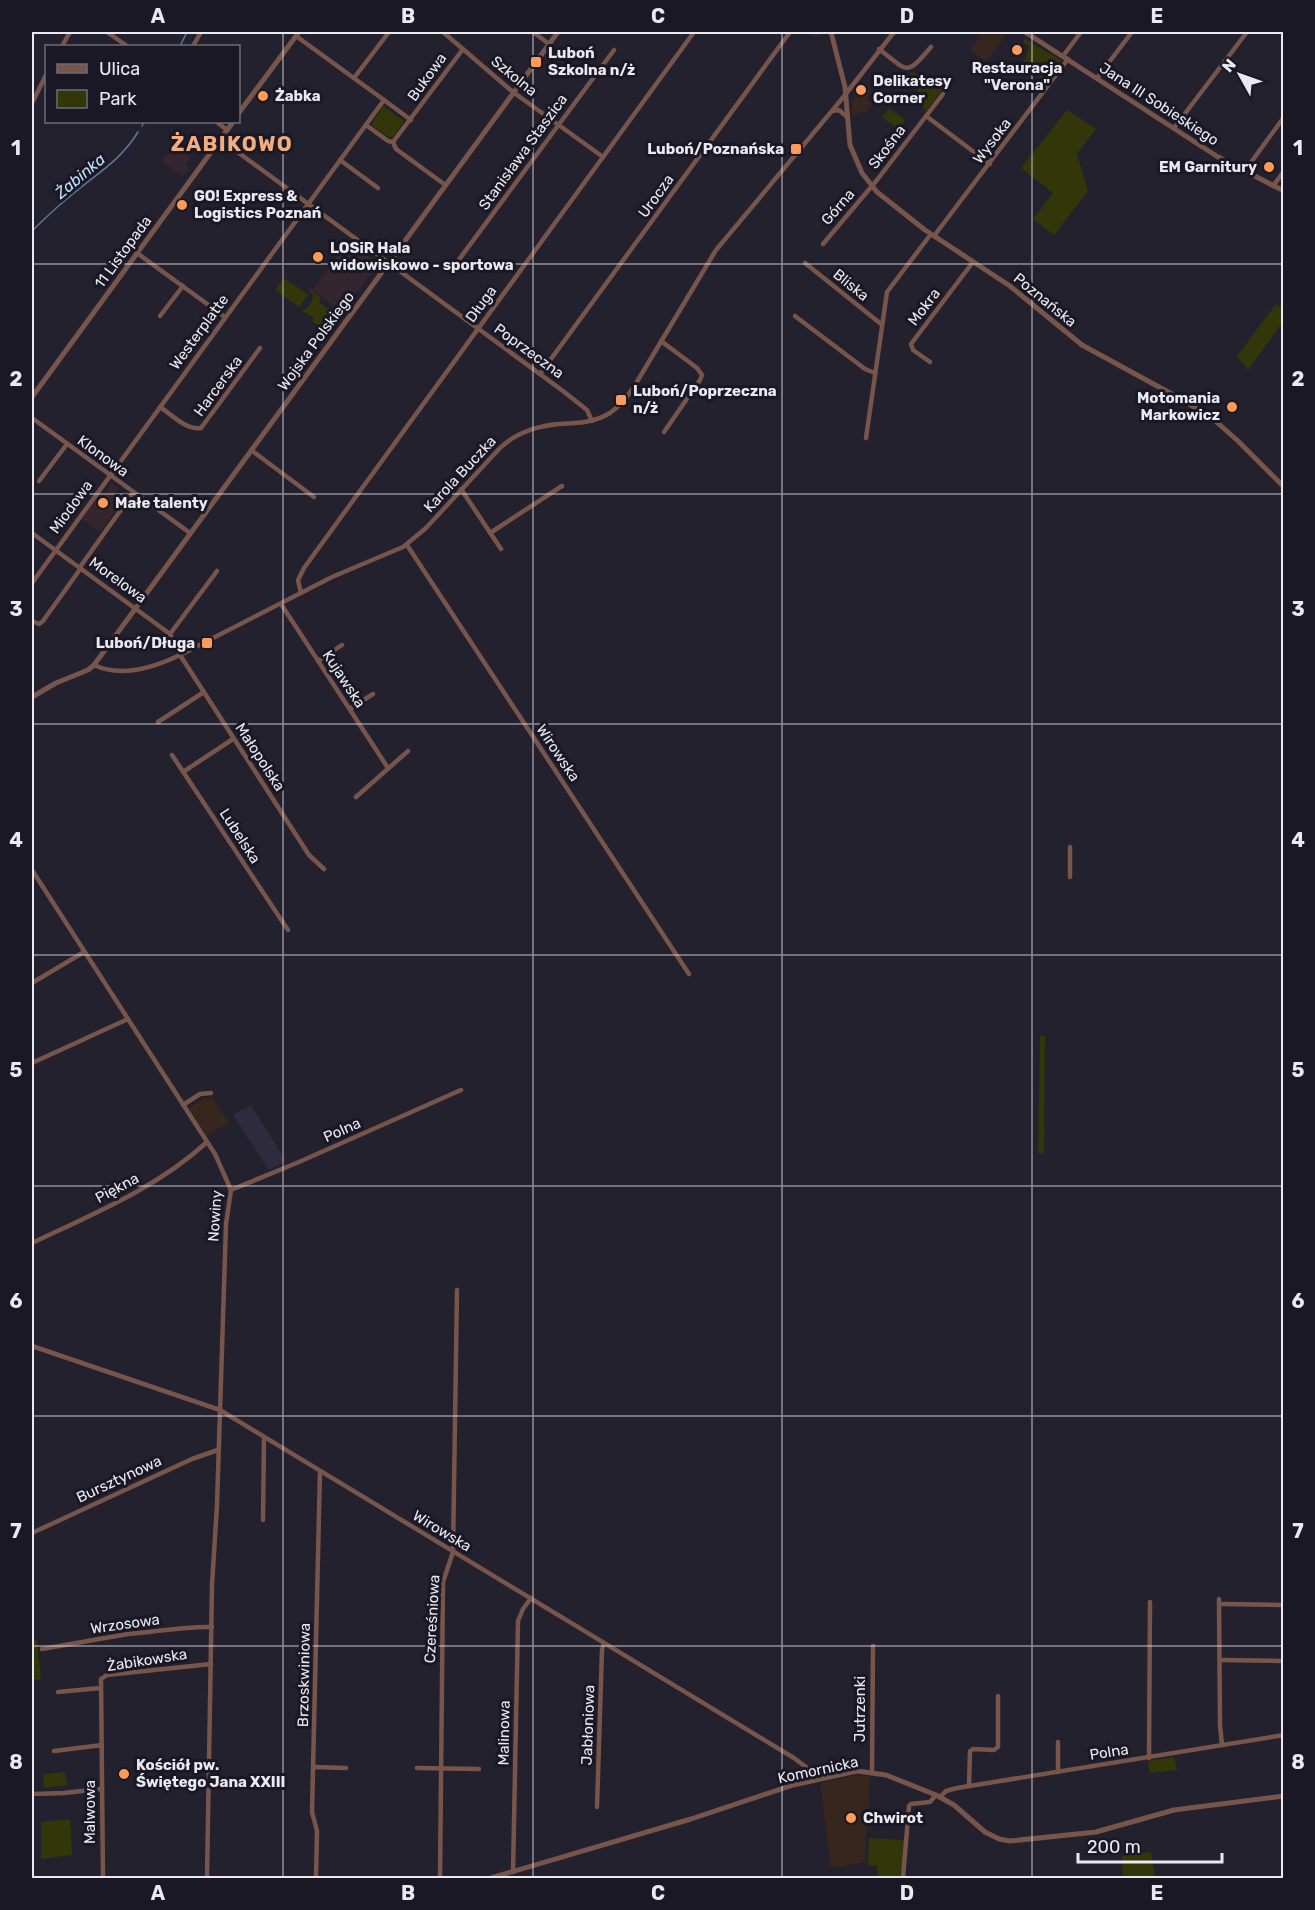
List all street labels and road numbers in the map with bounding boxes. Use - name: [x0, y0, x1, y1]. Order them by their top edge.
- street label: Bukowa: [404, 49, 450, 105]
- street label: Szkolna: [487, 52, 541, 100]
- street label: Jana III Sobieskiego: [1096, 59, 1222, 149]
- street label: Stanisława Staszica: [475, 91, 571, 213]
- street label: Wysoka: [969, 115, 1015, 167]
- street label: Skośna: [865, 121, 909, 173]
- street label: Urocza: [634, 171, 678, 221]
- street label: Górna: [817, 185, 859, 229]
- street label: 11 Listopada: [91, 212, 155, 292]
- street label: Bliska: [829, 265, 873, 305]
- street label: Poznańska: [1010, 269, 1080, 331]
- street label: Długa: [462, 282, 500, 326]
- street label: Mokra: [904, 285, 944, 329]
- street label: Wojska Polskiego: [274, 288, 358, 394]
- street label: Westerplatte: [166, 291, 232, 373]
- street label: Poprzeczna: [491, 320, 567, 382]
- street label: Harcerska: [190, 352, 246, 420]
- street label: Klonowa: [74, 431, 132, 481]
- street label: Karola Buczka: [420, 432, 500, 516]
- street label: Miodowa: [46, 477, 96, 537]
- street label: Morelowa: [86, 553, 150, 607]
- street label: Kujawska: [319, 647, 369, 711]
- street label: Małopolska: [231, 720, 289, 794]
- street label: Wirowska: [532, 721, 584, 785]
- street label: Lubelska: [216, 805, 264, 867]
- street label: Polna: [320, 1114, 364, 1146]
- street label: Piękna: [92, 1169, 142, 1207]
- street label: Nowiny: [204, 1190, 226, 1242]
- street label: Bursztynowa: [74, 1451, 164, 1507]
- street label: Wirowska: [410, 1507, 474, 1555]
- street label: Czereśniowa: [421, 1574, 443, 1664]
- street label: Wrzosowa: [89, 1610, 161, 1638]
- street label: Brzoskwiniowa: [294, 1623, 314, 1727]
- street label: Żabikowska: [106, 1645, 188, 1675]
- street label: Jutrzenki: [851, 1676, 869, 1742]
- street label: Jabłoniowa: [578, 1684, 598, 1766]
- street label: Malinowa: [494, 1700, 514, 1766]
- street label: Polna: [1088, 1740, 1130, 1764]
- street label: Komornicka: [776, 1753, 860, 1787]
- street label: Malwowa: [81, 1780, 99, 1844]

